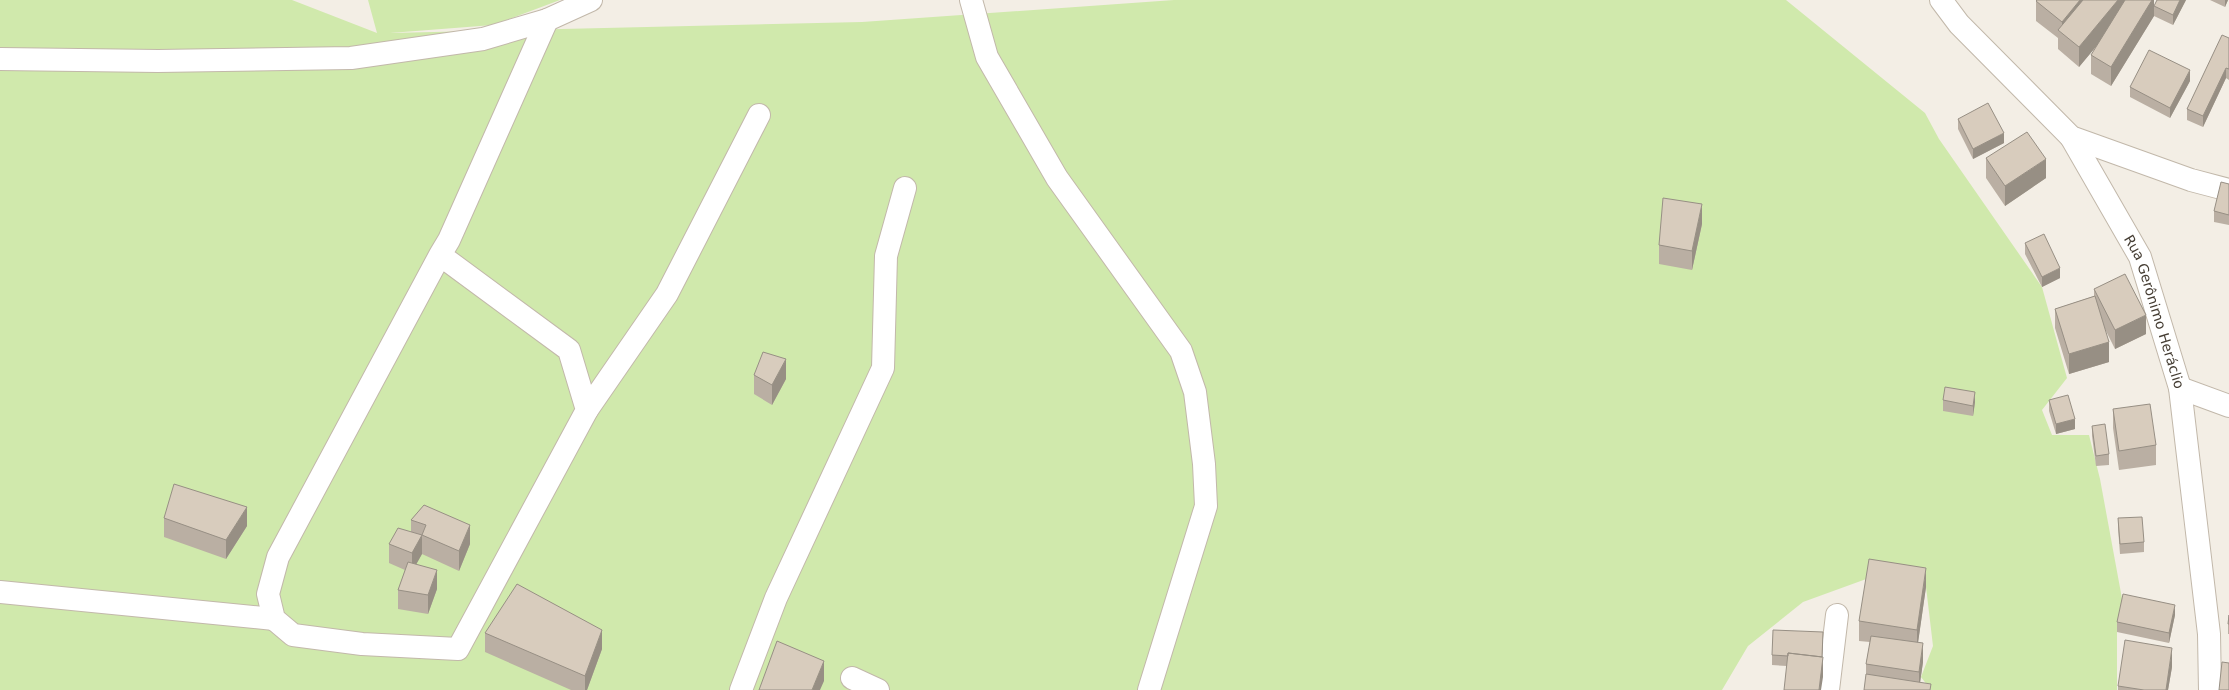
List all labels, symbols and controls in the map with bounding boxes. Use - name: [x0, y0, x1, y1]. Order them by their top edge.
- street label: Rua Gerônimo Heráclio: [2121, 232, 2188, 391]

